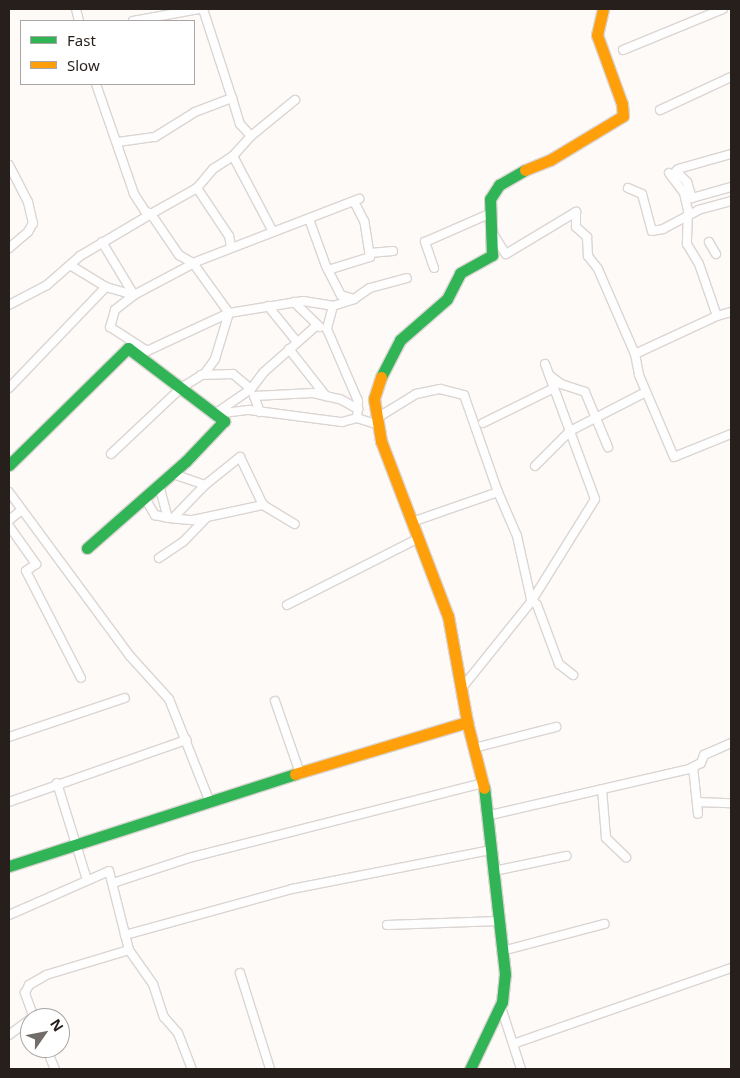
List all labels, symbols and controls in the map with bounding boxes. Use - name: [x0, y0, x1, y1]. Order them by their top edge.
- legend: [20, 20, 195, 85]
- text: Fast: [67, 30, 96, 50]
- text: Slow: [67, 55, 100, 75]
- north arrow: [20, 1008, 70, 1058]
- text: N: [46, 1015, 68, 1035]

